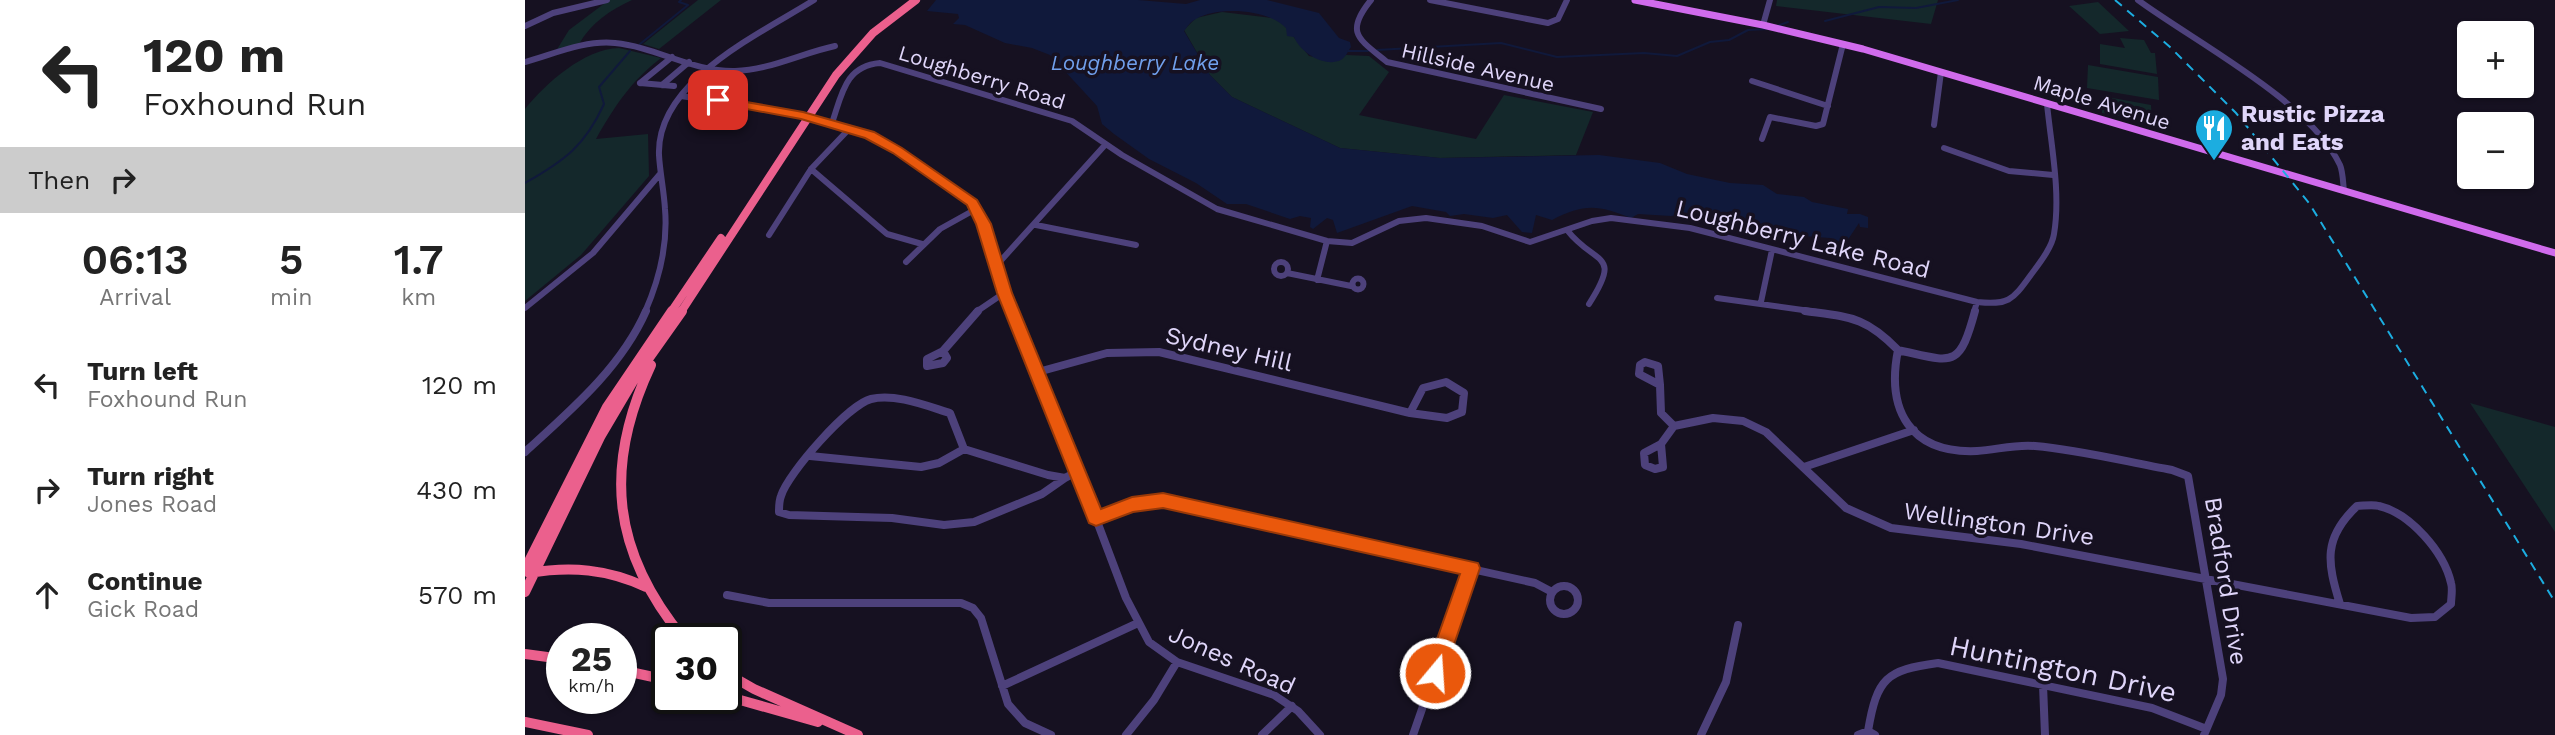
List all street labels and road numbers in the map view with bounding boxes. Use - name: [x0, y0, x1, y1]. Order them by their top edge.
- street label: Hillside Avenue: [1399, 37, 1557, 97]
- street label: Loughberry Road: [896, 40, 1068, 114]
- street label: Maple Avenue: [2030, 69, 2174, 135]
- street label: Loughberry Lake Road: [1673, 194, 1933, 284]
- street label: Sydney Hill: [1163, 321, 1296, 377]
- street label: Bradford Drive: [2199, 495, 2253, 667]
- street label: Wellington Drive: [1902, 497, 2096, 551]
- street label: Jones Road: [1164, 620, 1300, 700]
- street label: Huntington Drive: [1946, 629, 2180, 709]

